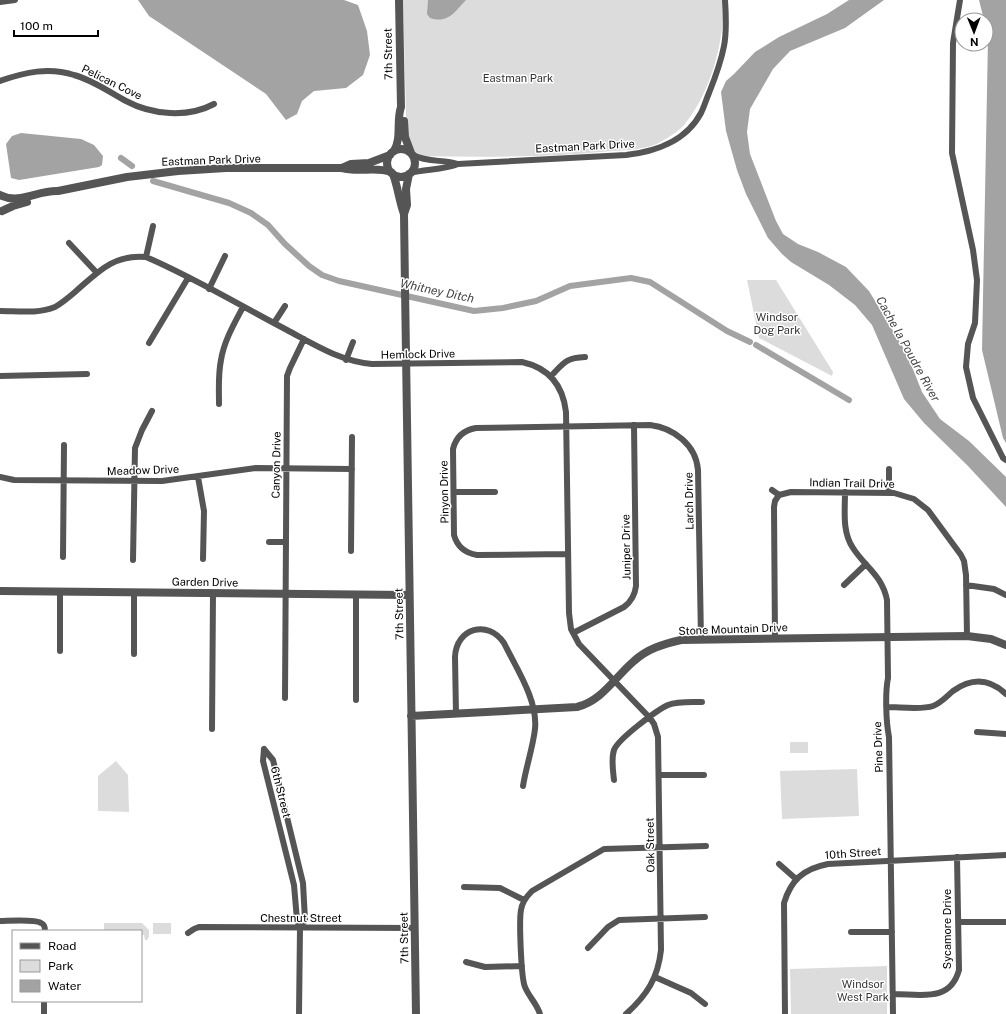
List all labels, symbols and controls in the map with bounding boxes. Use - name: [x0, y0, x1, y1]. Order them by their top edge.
- scale bar: [14, 12, 98, 38]
- north arrow: [954, 12, 994, 52]
- text: 100 m: [20, 19, 53, 33]
- street label: 7th Street: [382, 28, 394, 80]
- text: N: [970, 36, 979, 48]
- street label: Pelican Cove: [80, 62, 144, 102]
- park label: Eastman Park: [483, 72, 553, 84]
- street label: Eastman Park Drive: [535, 137, 635, 155]
- street label: Eastman Park Drive: [161, 152, 261, 168]
- water label: Whitney Ditch: [399, 276, 476, 306]
- water label: Cache la Poudre River: [873, 294, 943, 404]
- park label: Windsor Dog Park: [754, 311, 800, 336]
- street label: Hemlock Drive: [381, 347, 455, 361]
- street label: Canyon Drive: [269, 431, 283, 499]
- street label: Pinyon Drive: [437, 460, 451, 524]
- street label: Meadow Drive: [107, 463, 179, 477]
- street label: Larch Drive: [682, 472, 696, 530]
- street label: Indian Trail Drive: [809, 476, 895, 490]
- street label: Juniper Drive: [619, 514, 633, 580]
- street label: Garden Drive: [172, 575, 238, 589]
- street label: 7th Street: [393, 588, 405, 640]
- street label: Stone Mountain Drive: [678, 621, 788, 637]
- street label: Pine Drive: [871, 721, 885, 773]
- street label: 6th Street: [269, 765, 293, 819]
- street label: Oak Street: [644, 817, 656, 873]
- street label: 10th Street: [824, 845, 882, 861]
- street label: Sycamore Drive: [941, 889, 953, 969]
- street label: Chestnut Street: [260, 912, 342, 924]
- street label: 7th Street: [398, 912, 410, 964]
- legend: [12, 930, 142, 1002]
- text: Road: [48, 939, 76, 953]
- text: Park: [48, 959, 74, 973]
- park label: Windsor West Park: [837, 978, 889, 1003]
- text: Water: [48, 979, 82, 993]

